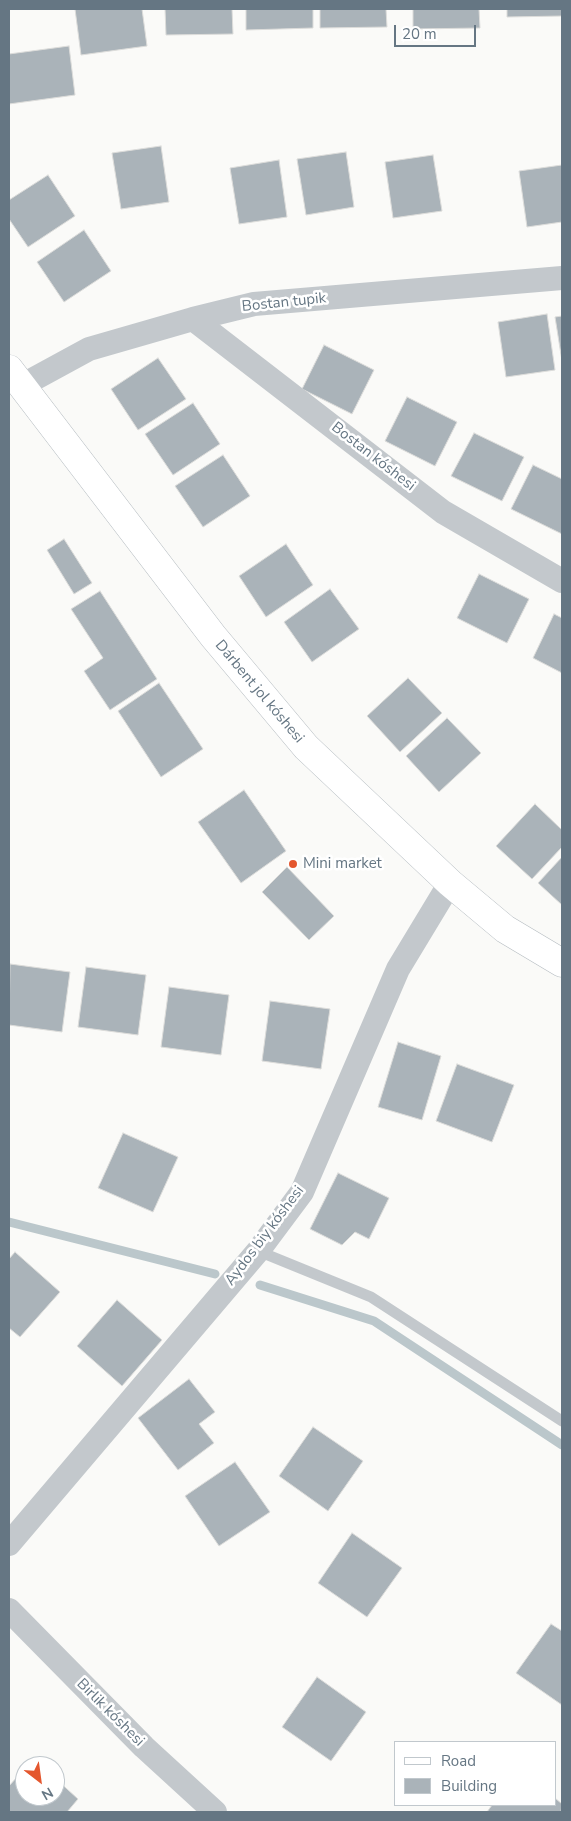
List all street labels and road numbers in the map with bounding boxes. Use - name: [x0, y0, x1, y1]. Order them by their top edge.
- street label: Bostan tupik: [241, 290, 327, 316]
- street label: Bostan kóshesi: [328, 419, 418, 495]
- street label: Dárbent jol kóshesi: [211, 637, 307, 747]
- street label: Aydos biy kóshesi: [222, 1183, 308, 1289]
- street label: Birlik kóshesi: [72, 1675, 148, 1751]

